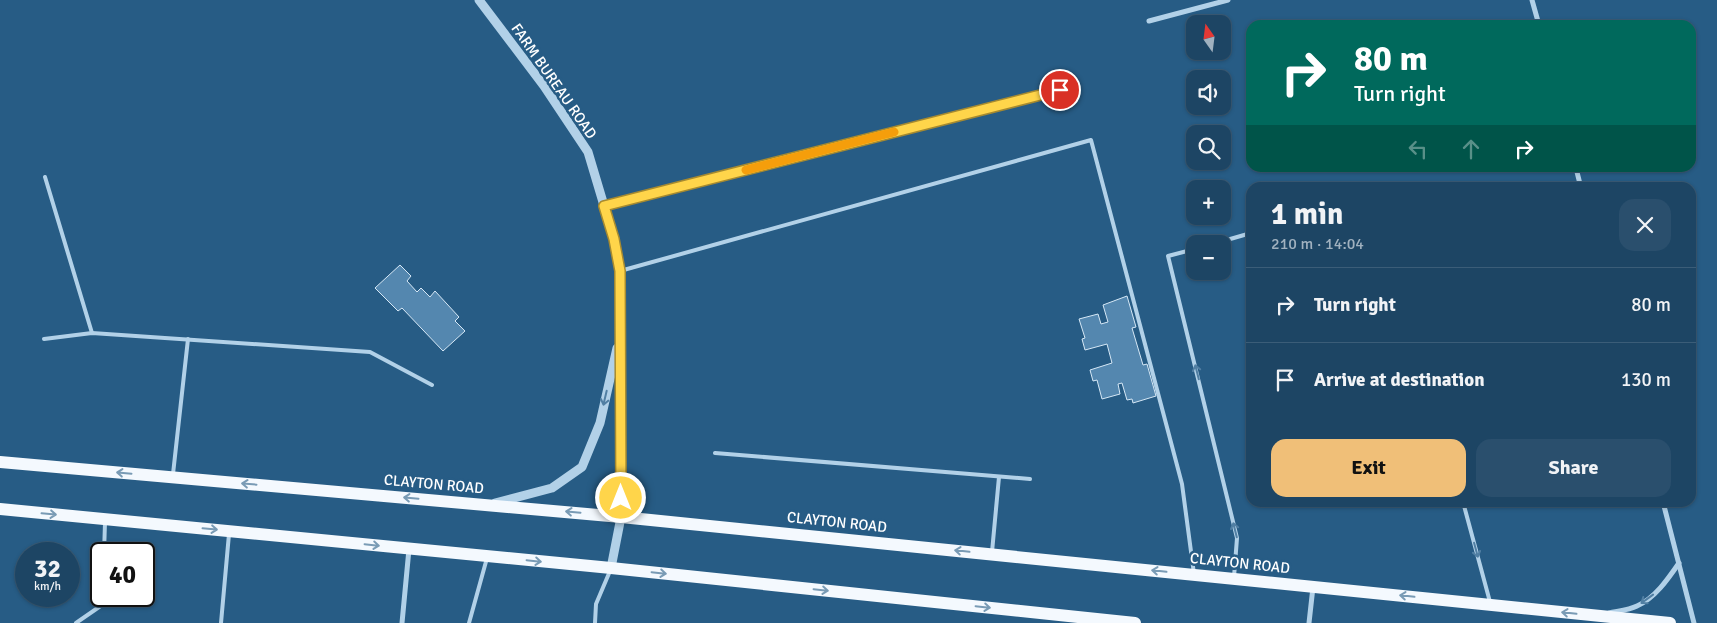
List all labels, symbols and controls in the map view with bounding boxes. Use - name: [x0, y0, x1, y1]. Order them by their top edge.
- north arrow: [1186, 15, 1231, 60]
- map controls: [1186, 15, 1231, 280]
- street label: FARM BUREAU ROAD: [507, 20, 601, 142]
- text: 80 m: [1354, 37, 1428, 80]
- icon: right: [1271, 40, 1336, 105]
- pin: [1039, 69, 1081, 111]
- button: sound: [1186, 70, 1231, 115]
- icon: arrive: [1046, 76, 1074, 104]
- text: Turn right: [1354, 80, 1446, 107]
- button: search: [1186, 125, 1231, 170]
- icon: left: [1404, 135, 1432, 163]
- icon: ahead: [1457, 135, 1485, 163]
- icon: right: [1510, 135, 1538, 163]
- button: +: [1186, 180, 1231, 225]
- text: 1 min: [1271, 196, 1343, 233]
- button: close: [1619, 199, 1671, 251]
- text: 210 m · 14:04: [1271, 234, 1364, 254]
- button: −: [1186, 235, 1231, 280]
- icon: right: [1271, 291, 1299, 319]
- text: Turn right: [1314, 293, 1396, 317]
- text: 80 m: [1631, 293, 1671, 317]
- one-way arrow: [1191, 365, 1201, 381]
- icon: arrive: [1271, 366, 1299, 394]
- text: Arrive at destination: [1314, 368, 1485, 392]
- text: 130 m: [1621, 368, 1671, 392]
- one-way arrow: [600, 389, 609, 405]
- button: Exit: [1271, 439, 1466, 497]
- button: Share: [1476, 439, 1671, 497]
- one-way arrow: [116, 468, 132, 478]
- street label: CLAYTON ROAD: [383, 471, 485, 497]
- position arrow: [594, 471, 646, 523]
- one-way arrow: [241, 479, 257, 489]
- one-way arrow: [403, 493, 419, 503]
- one-way arrow: [565, 508, 581, 517]
- street label: CLAYTON ROAD: [786, 508, 888, 536]
- one-way arrow: [40, 509, 56, 519]
- one-way arrow: [1230, 523, 1239, 539]
- one-way arrow: [202, 525, 218, 534]
- one-way arrow: [364, 540, 380, 550]
- one-way arrow: [1472, 541, 1481, 557]
- speed limit sign: 40: [90, 542, 155, 607]
- one-way arrow: [955, 546, 971, 555]
- street label: CLAYTON ROAD: [1189, 549, 1291, 577]
- text: 32: [34, 553, 61, 584]
- one-way arrow: [525, 556, 541, 566]
- one-way arrow: [1151, 566, 1167, 575]
- one-way arrow: [651, 568, 667, 578]
- text: km/h: [34, 579, 61, 594]
- one-way arrow: [813, 585, 829, 595]
- one-way arrow: [1400, 591, 1416, 601]
- one-way arrow: [1640, 594, 1654, 604]
- one-way arrow: [974, 602, 990, 611]
- one-way arrow: [1561, 608, 1577, 618]

